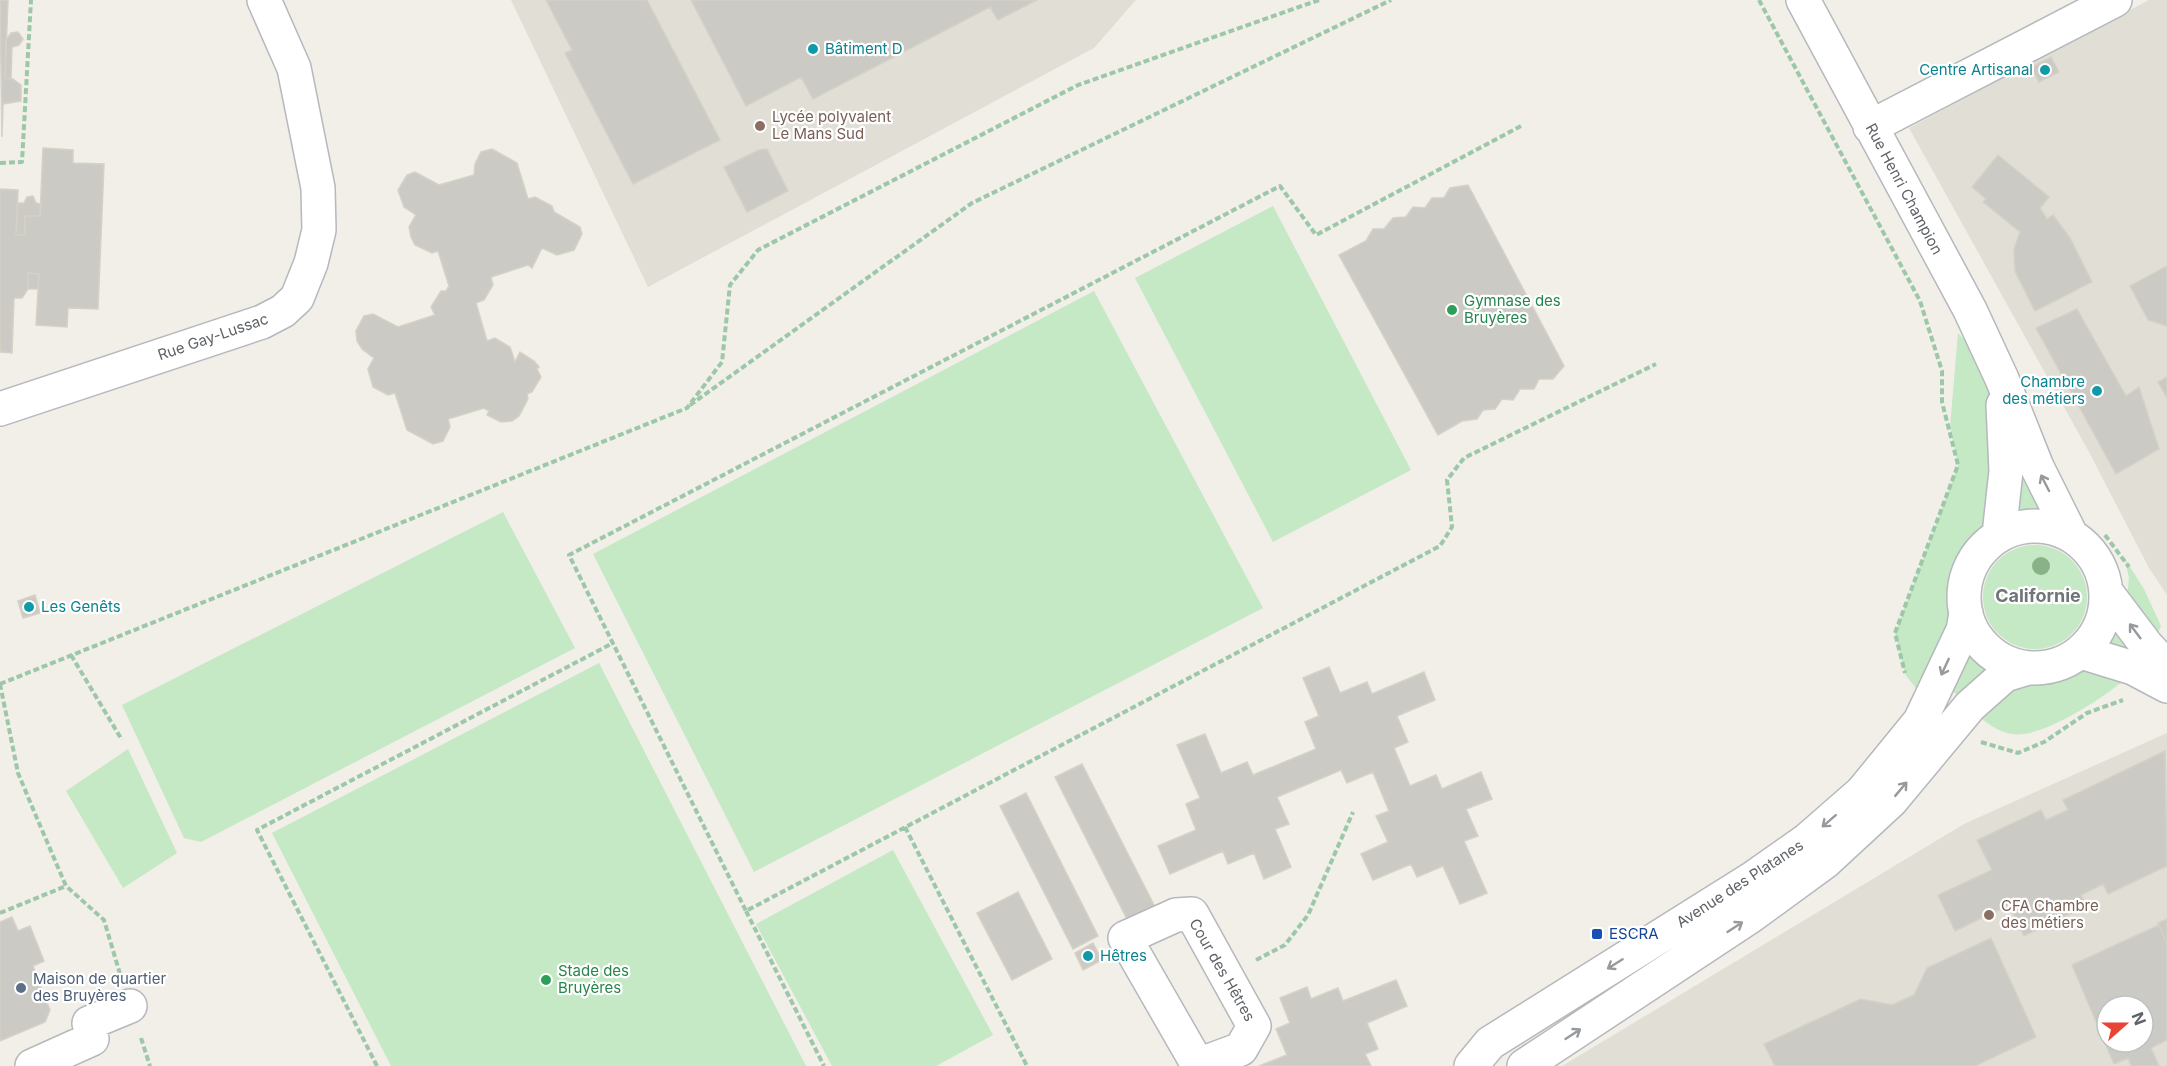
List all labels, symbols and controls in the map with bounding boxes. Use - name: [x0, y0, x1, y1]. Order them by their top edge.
- place label: Bâtiment D: [825, 39, 902, 58]
- marker: Bâtiment D: [806, 42, 820, 56]
- place label: Centre Artisanal: [1919, 60, 2033, 79]
- marker: Centre Artisanal: [2038, 63, 2052, 77]
- place label: Lycée polyvalent Le Mans Sud: [772, 107, 891, 143]
- marker: Lycée polyvalent Le Mans Sud: [753, 119, 767, 133]
- street label: Rue Henri Champion: [1862, 120, 1947, 258]
- place label: Gymnase des Bruyères: [1464, 291, 1561, 327]
- marker: Gymnase des Bruyères: [1445, 303, 1459, 317]
- street label: Rue Gay-Lussac: [155, 309, 271, 364]
- place label: Chambre des métiers: [2002, 372, 2085, 408]
- marker: Chambre des métiers: [2090, 384, 2104, 398]
- one-way arrow: [2038, 474, 2050, 492]
- district label: Californie: [1995, 585, 2081, 606]
- place label: Les Genêts: [41, 597, 121, 616]
- marker: Les Genêts: [22, 600, 36, 614]
- one-way arrow: [2129, 623, 2142, 639]
- one-way arrow: [1939, 658, 1951, 676]
- one-way arrow: [1894, 782, 1908, 797]
- one-way arrow: [1822, 814, 1837, 828]
- street label: Avenue des Platanes: [1673, 835, 1807, 932]
- place label: CFA Chambre des métiers: [2001, 896, 2099, 932]
- marker: CFA Chambre des métiers: [1982, 908, 1996, 922]
- street label: Cour des Hêtres: [1185, 915, 1260, 1025]
- one-way arrow: [1727, 920, 1744, 933]
- place label: ESCRA: [1609, 924, 1659, 943]
- marker: ESCRA: [1590, 927, 1604, 941]
- place label: Hêtres: [1100, 946, 1147, 965]
- marker: Hêtres: [1081, 949, 1095, 963]
- one-way arrow: [1607, 959, 1624, 971]
- place label: Stade des Bruyères: [558, 961, 629, 997]
- place label: Maison de quartier des Bruyères: [33, 969, 166, 1005]
- marker: Stade des Bruyères: [539, 973, 553, 987]
- marker: Maison de quartier des Bruyères: [14, 981, 28, 995]
- north arrow: [2095, 994, 2155, 1054]
- text: N: [2127, 1009, 2151, 1028]
- one-way arrow: [1564, 1028, 1580, 1040]

